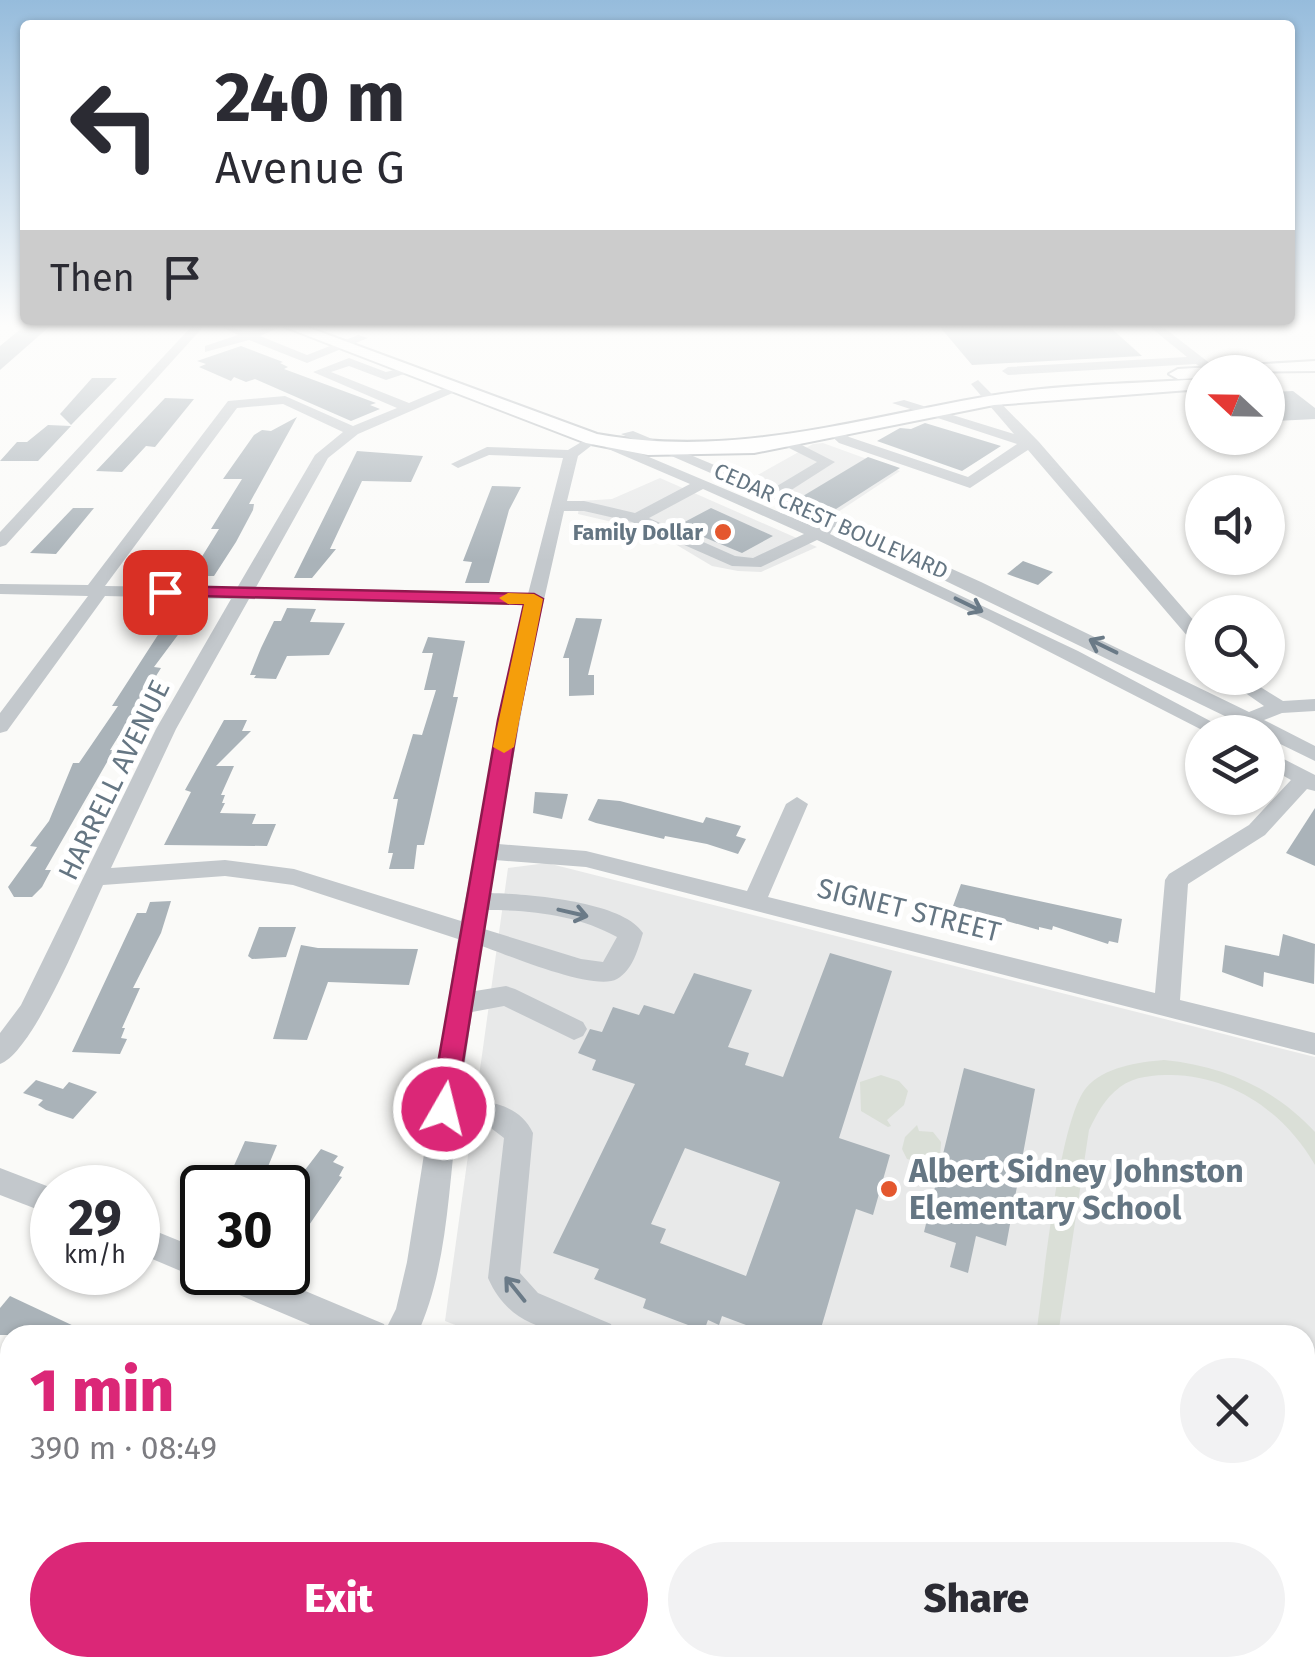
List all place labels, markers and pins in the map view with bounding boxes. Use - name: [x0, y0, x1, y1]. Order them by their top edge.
- place label: Family Dollar: [573, 519, 703, 546]
- marker: Family Dollar: [712, 521, 734, 543]
- pin: [123, 550, 208, 635]
- place label: Albert Sidney Johnston Elementary School: [908, 1152, 1244, 1227]
- marker: Albert Sidney Johnston Elementary School: [878, 1178, 900, 1200]

